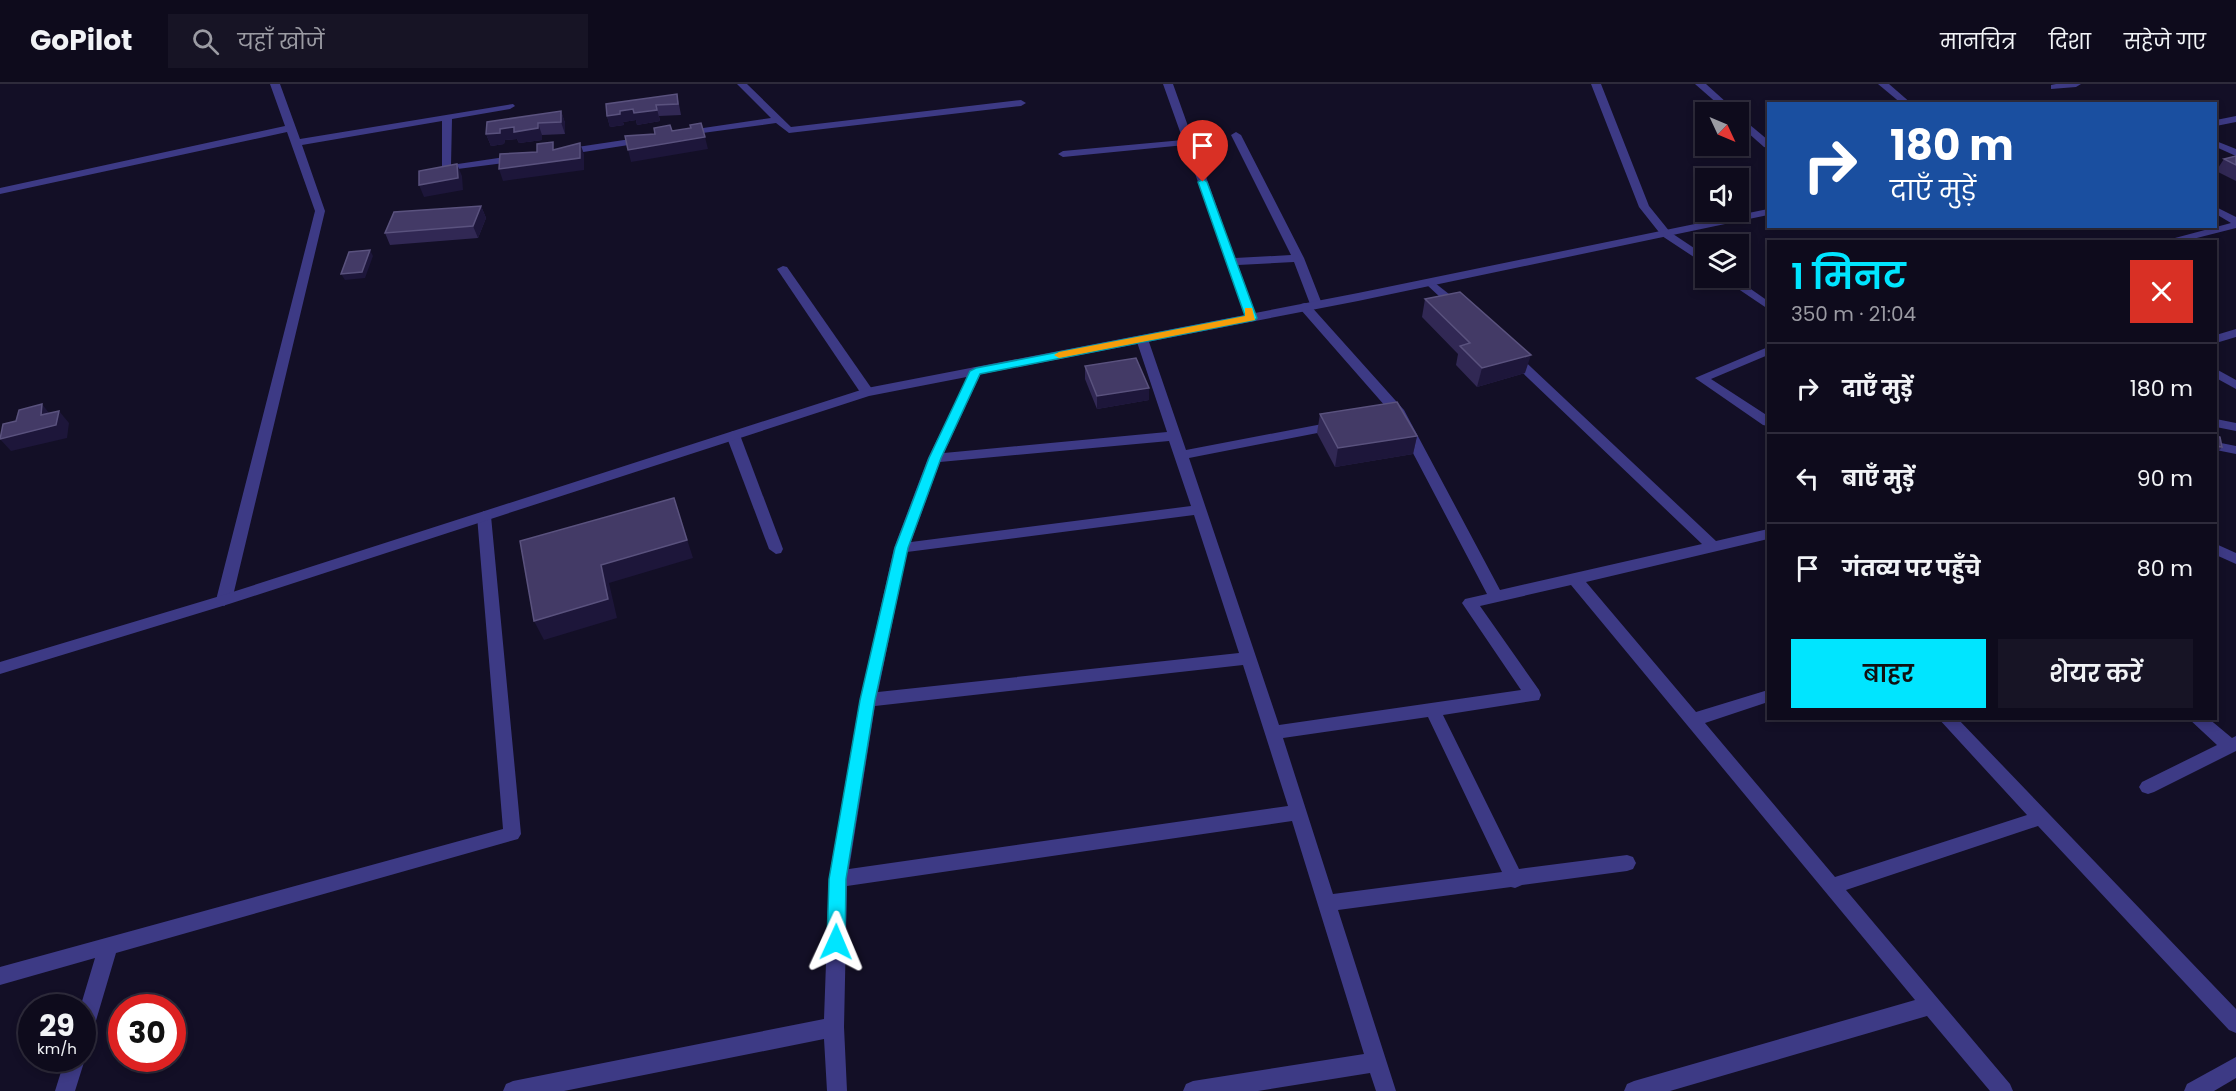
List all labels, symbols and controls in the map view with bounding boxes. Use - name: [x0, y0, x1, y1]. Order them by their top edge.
- search box: [168, 14, 588, 68]
- text: GoPilot: [30, 21, 132, 60]
- icon: search: [189, 25, 222, 58]
- text: यहाँ खोजें: [237, 26, 324, 57]
- text: मानचित्र: [1940, 27, 2016, 56]
- text: दिशा: [2049, 27, 2091, 56]
- text: सहेजे गए: [2124, 27, 2206, 56]
- north arrow: [1695, 102, 1749, 156]
- map controls: [1695, 102, 1749, 288]
- text: 180 m: [1890, 116, 2014, 175]
- pin: [1177, 120, 1228, 182]
- icon: right: [1791, 126, 1869, 204]
- icon: arrive: [1186, 129, 1219, 162]
- button: sound: [1695, 168, 1749, 222]
- text: दाएँ मुड़ें: [1890, 172, 1976, 209]
- button: layers: [1695, 234, 1749, 288]
- text: 1 मिनट: [1791, 251, 1906, 302]
- button: close: [2130, 260, 2193, 323]
- text: 350 m · 21:04: [1791, 300, 1916, 328]
- icon: right: [1791, 372, 1824, 405]
- text: दाएँ मुड़ें: [1842, 373, 1913, 404]
- text: 180 m: [2130, 373, 2193, 404]
- icon: left: [1791, 462, 1824, 495]
- text: बाएँ मुड़ें: [1842, 463, 1914, 494]
- text: 90 m: [2137, 463, 2193, 494]
- icon: arrive: [1791, 552, 1824, 585]
- text: गंतव्य पर पहुँचे: [1842, 553, 1981, 584]
- text: 80 m: [2137, 553, 2193, 584]
- button: बाहर: [1791, 639, 1986, 708]
- button: शेयर करें: [1998, 639, 2193, 708]
- position arrow: [804, 910, 868, 974]
- speed limit sign: 30: [108, 994, 186, 1072]
- text: 29: [39, 1004, 75, 1047]
- text: km/h: [37, 1038, 77, 1059]

